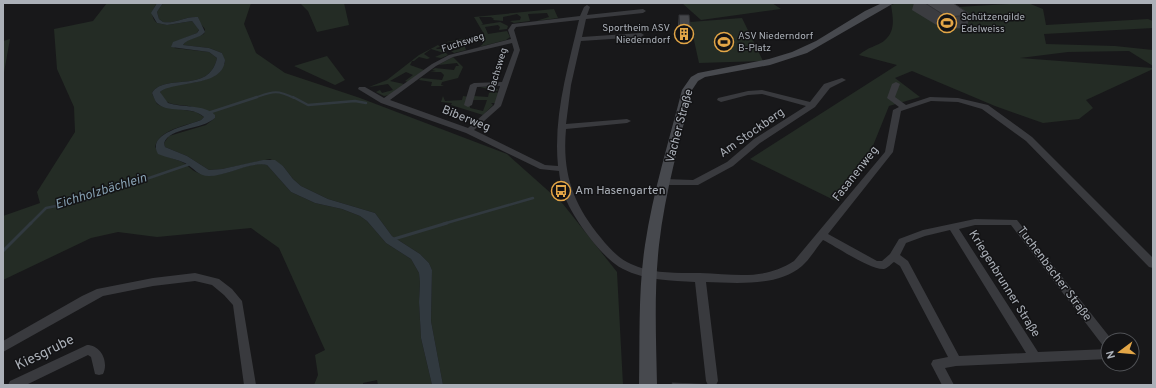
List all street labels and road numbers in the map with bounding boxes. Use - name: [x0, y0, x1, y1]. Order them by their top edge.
- street label: Fuchsweg: [440, 30, 486, 56]
- street label: Dachsweg: [485, 46, 511, 94]
- street label: Vacher Straße: [663, 88, 697, 164]
- street label: Biberweg: [439, 102, 493, 136]
- street label: Am Stockberg: [716, 105, 788, 161]
- street label: Fasanenweg: [829, 143, 883, 205]
- street label: Tuchenbacher Straße: [1013, 223, 1095, 325]
- street label: Kriegenbrunner Straße: [965, 228, 1043, 340]
- street label: Kiesgrube: [13, 331, 77, 375]

